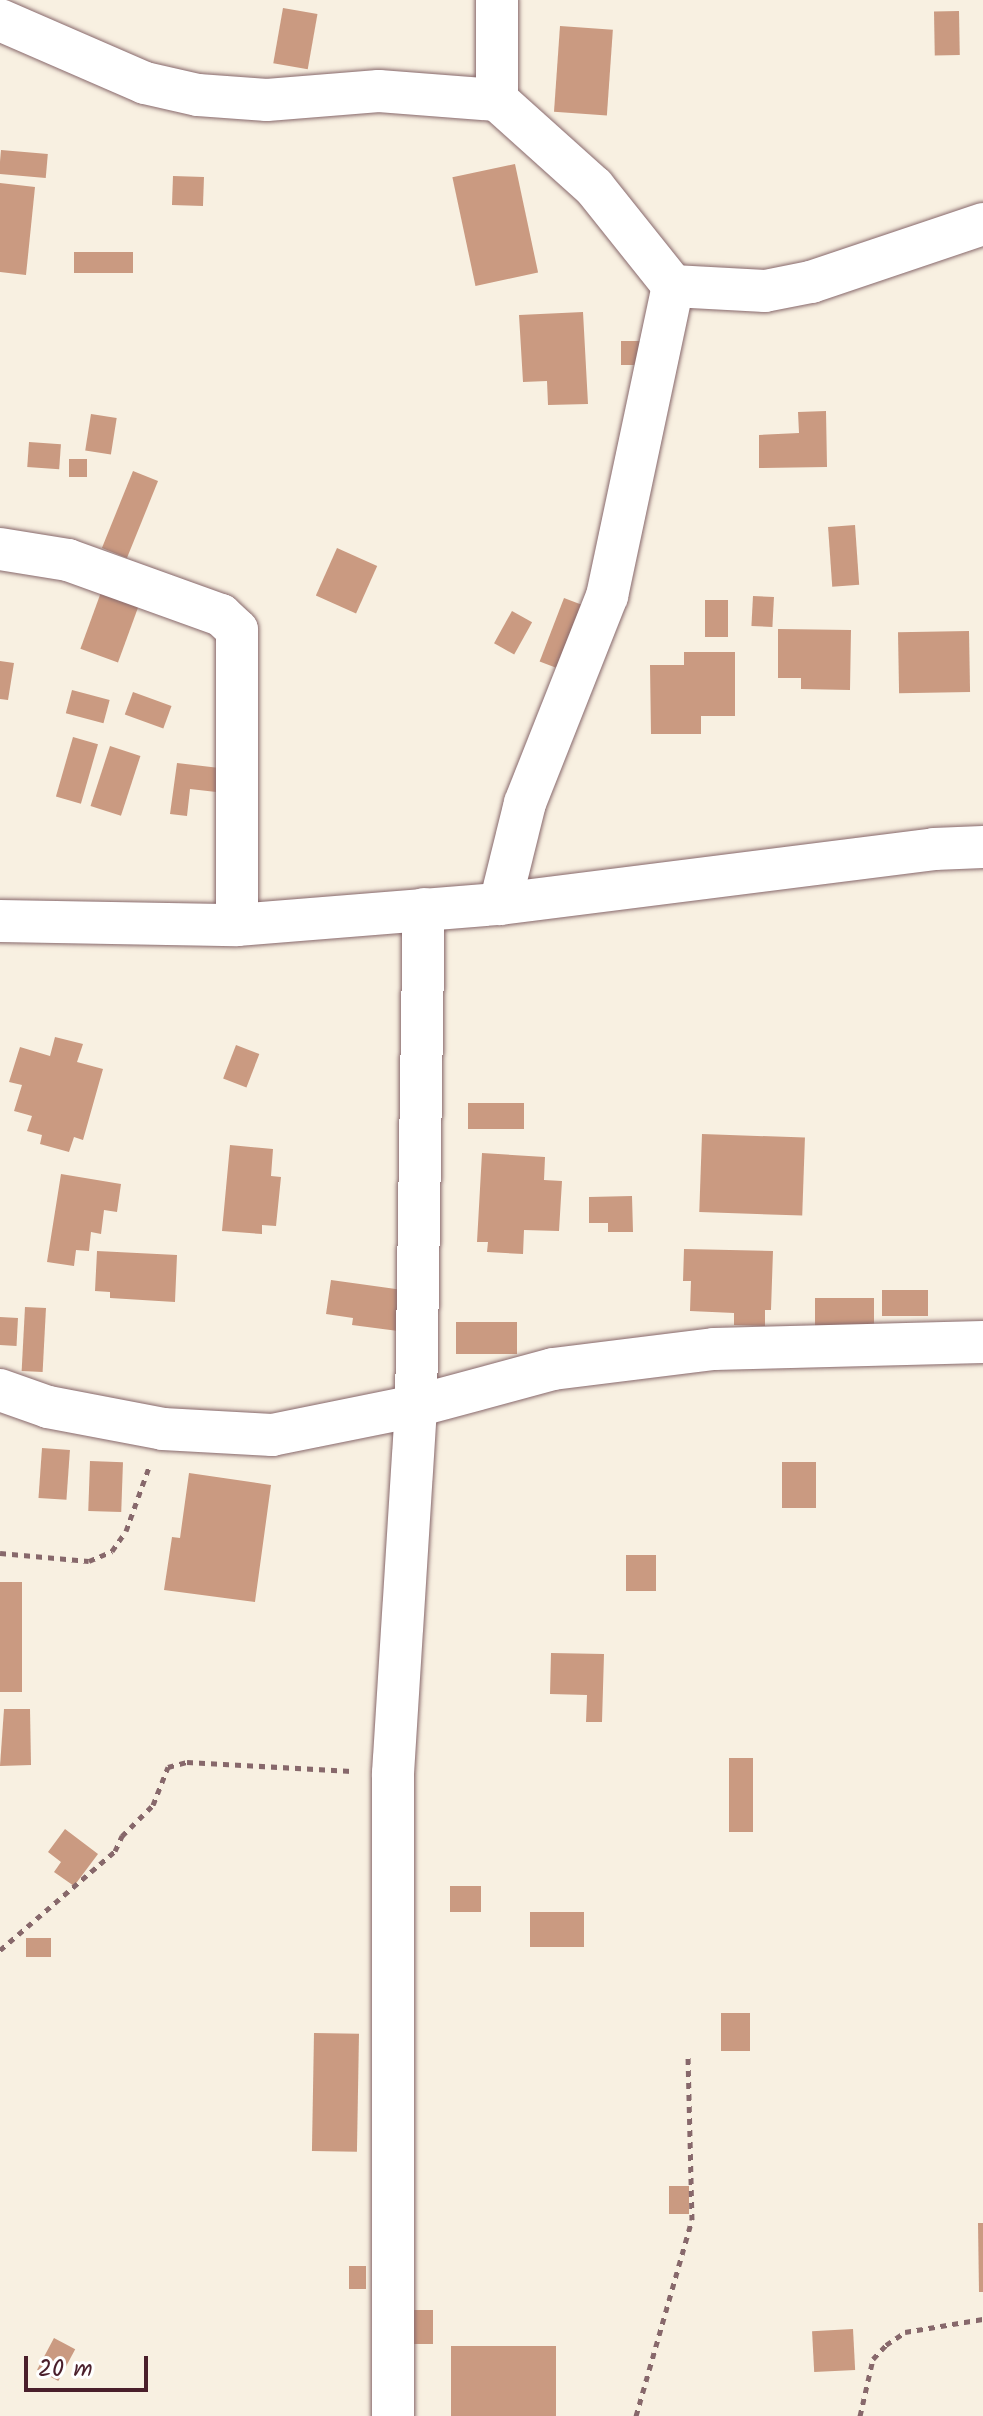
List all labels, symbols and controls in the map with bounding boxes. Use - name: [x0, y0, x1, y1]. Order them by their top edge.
- scale bar: [28, 2340, 152, 2390]
- text: 20 m: [38, 2350, 93, 2389]

